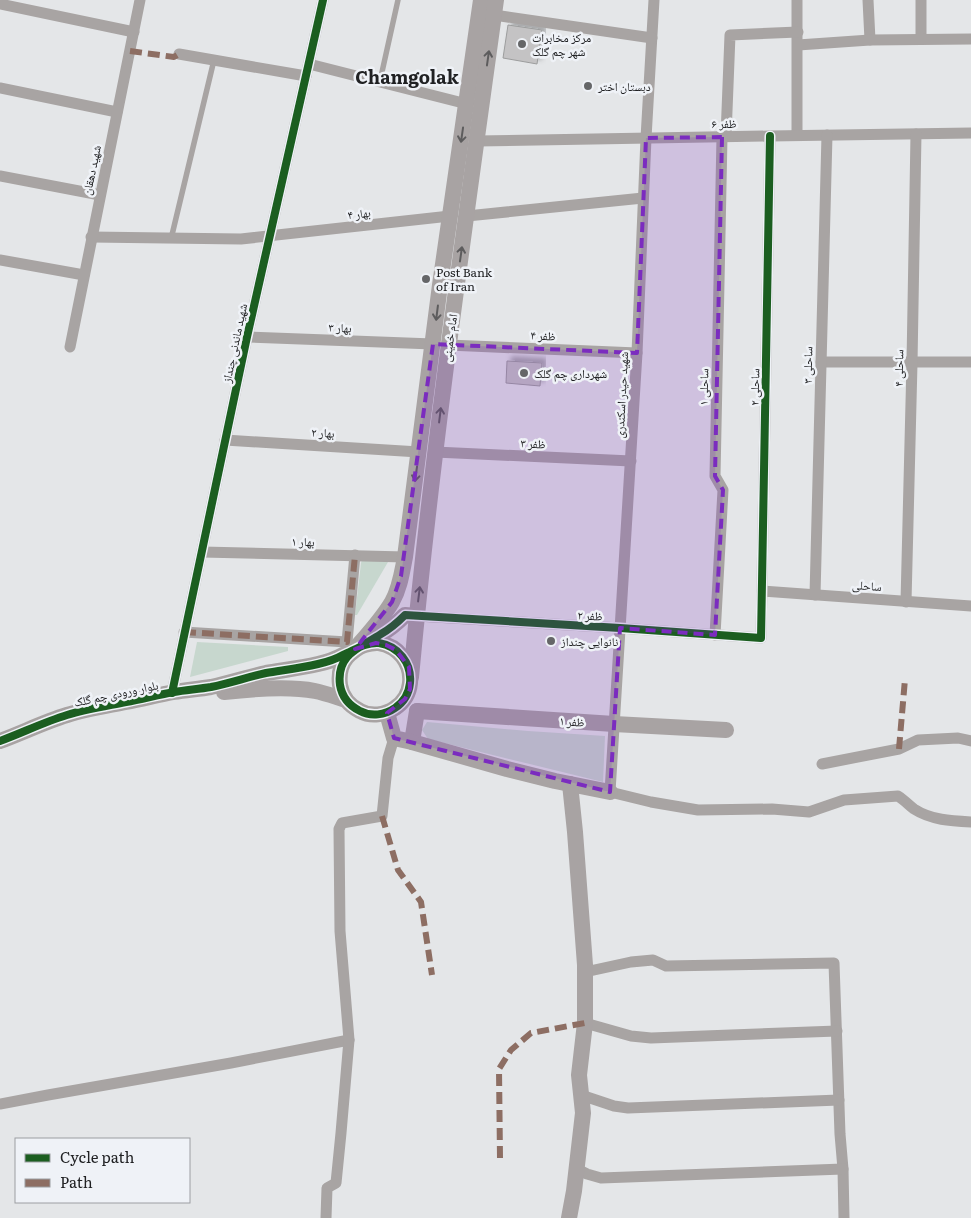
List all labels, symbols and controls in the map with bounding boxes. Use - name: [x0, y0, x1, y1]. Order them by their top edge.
- place label: مرکز مخابرات شهر چم گلک: [532, 28, 591, 60]
- marker: مرکز مخابرات شهر چم گلک: [516, 38, 528, 50]
- one-way arrow: [483, 51, 493, 67]
- district label: Chamgolak: [355, 63, 460, 90]
- place label: دبستان اختر: [597, 77, 651, 95]
- marker: دبستان اختر: [582, 80, 594, 92]
- street label: ظفر ۶: [711, 114, 737, 132]
- one-way arrow: [457, 127, 467, 143]
- street label: شهید دهقان: [77, 143, 105, 197]
- street label: بهار ۴: [346, 203, 372, 223]
- one-way arrow: [456, 246, 466, 262]
- place label: Post Bank of Iran: [436, 263, 493, 295]
- marker: Post Bank of Iran: [420, 273, 432, 285]
- street label: شهید ماندنی چنداز: [217, 302, 251, 385]
- one-way arrow: [432, 305, 442, 321]
- street label: امام خمینی: [437, 313, 461, 363]
- street label: بهار ۳: [328, 318, 352, 336]
- street label: ظفر ۴: [530, 325, 556, 345]
- street label: ساحلی ۳: [798, 346, 816, 384]
- street label: ساحلی ۴: [889, 349, 907, 387]
- street label: شهید حیدر اسکندری: [610, 351, 632, 439]
- place label: شهرداری چم گلک: [534, 364, 607, 382]
- marker: شهرداری چم گلک: [518, 367, 530, 379]
- street label: ساحلی ۱: [694, 368, 712, 406]
- street label: ساحلی ۲: [745, 368, 763, 406]
- one-way arrow: [435, 407, 445, 423]
- street label: بهار ۲: [311, 422, 335, 442]
- street label: ظفر ۳: [520, 433, 546, 453]
- one-way arrow: [410, 466, 420, 482]
- street label: بهار ۱: [291, 532, 315, 550]
- street label: ساحلی: [852, 575, 883, 595]
- one-way arrow: [414, 586, 424, 602]
- street label: ظفر ۲: [577, 605, 603, 625]
- place label: نانوایی چنداز: [560, 632, 618, 650]
- marker: نانوایی چنداز: [545, 635, 557, 647]
- street label: بلوار ورودی چم گلک: [72, 675, 160, 711]
- street label: ظفر ۱: [559, 711, 585, 731]
- legend: [15, 1138, 190, 1203]
- text: Cycle path: [60, 1145, 135, 1168]
- text: Path: [60, 1170, 93, 1193]

